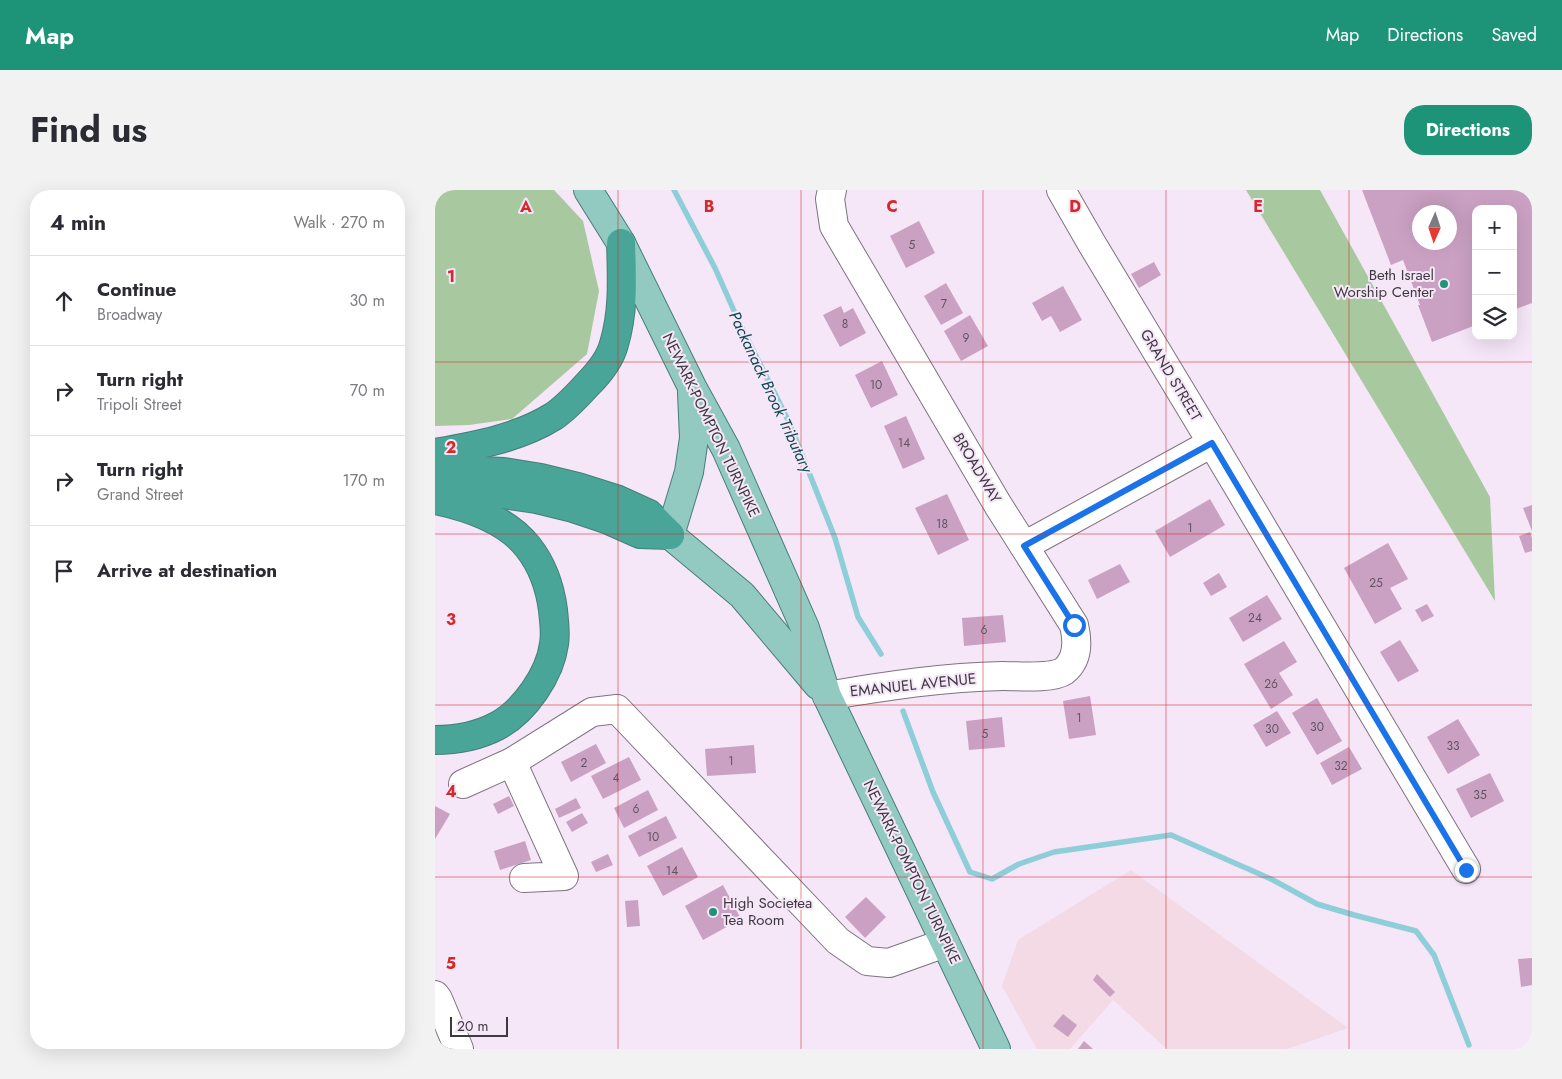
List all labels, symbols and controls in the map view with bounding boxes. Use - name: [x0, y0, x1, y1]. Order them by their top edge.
- text: Map: [25, 18, 74, 53]
- text: Map: [1326, 22, 1359, 48]
- text: Directions: [1387, 22, 1463, 48]
- text: Saved: [1491, 22, 1537, 48]
- text: Find us: [30, 105, 147, 155]
- button: Directions: [1404, 105, 1532, 155]
- text: A: [519, 195, 532, 218]
- text: B: [704, 195, 714, 218]
- text: C: [886, 195, 898, 218]
- text: D: [1069, 195, 1081, 218]
- text: E: [1253, 195, 1263, 218]
- north arrow: [1412, 205, 1457, 250]
- map controls: [1472, 205, 1517, 340]
- button: +: [1472, 205, 1517, 250]
- text: 4 min: [50, 208, 106, 238]
- text: Walk · 270 m: [294, 211, 385, 234]
- house number: 5: [909, 236, 916, 254]
- button: −: [1472, 250, 1517, 295]
- place label: Beth Israel Worship Center: [1334, 264, 1435, 303]
- text: 1: [447, 265, 455, 288]
- text: Continue: [97, 276, 176, 303]
- marker: Beth Israel Worship Center: [1438, 278, 1450, 290]
- icon: ahead: [50, 287, 78, 315]
- text: 30 m: [349, 289, 385, 312]
- house number: 7: [941, 295, 948, 313]
- button: layers: [1472, 295, 1517, 340]
- text: Broadway: [97, 303, 162, 326]
- water label: Packanack Brook Tributary: [723, 307, 819, 478]
- house number: 8: [842, 315, 848, 333]
- street label: GRAND STREET: [1135, 325, 1207, 425]
- street label: NEWARK-POMPTON TURNPIKE: [657, 329, 765, 521]
- house number: 9: [963, 329, 970, 347]
- text: Turn right: [97, 366, 183, 393]
- house number: 10: [870, 376, 882, 394]
- icon: right: [50, 377, 78, 405]
- text: 70 m: [350, 379, 385, 402]
- text: Tripoli Street: [97, 393, 181, 416]
- street label: BROADWAY: [947, 429, 1007, 508]
- house number: 14: [898, 434, 910, 452]
- text: 2: [446, 436, 456, 459]
- text: Turn right: [97, 456, 183, 483]
- icon: right: [50, 467, 78, 495]
- text: 170 m: [343, 469, 385, 492]
- text: Grand Street: [97, 483, 183, 506]
- house number: 18: [936, 515, 948, 533]
- house number: 1: [1187, 519, 1193, 537]
- icon: arrive: [50, 557, 78, 585]
- text: Arrive at destination: [97, 557, 277, 584]
- house number: 25: [1369, 574, 1383, 592]
- text: 3: [446, 608, 456, 631]
- house number: 24: [1248, 609, 1262, 627]
- route start: [1063, 614, 1086, 637]
- house number: 6: [981, 621, 988, 639]
- street label: EMANUEL AVENUE: [849, 667, 977, 703]
- house number: 26: [1264, 675, 1278, 693]
- house number: 1: [1076, 709, 1082, 727]
- house number: 30: [1310, 718, 1324, 736]
- house number: 30: [1265, 720, 1279, 738]
- house number: 5: [982, 725, 989, 743]
- house number: 33: [1446, 737, 1460, 755]
- house number: 1: [728, 752, 734, 770]
- house number: 2: [581, 754, 588, 772]
- house number: 32: [1334, 757, 1348, 775]
- house number: 4: [613, 769, 620, 787]
- street label: NEWARK-POMPTON TURNPIKE: [858, 776, 966, 968]
- text: 4: [445, 780, 457, 803]
- house number: 35: [1473, 786, 1487, 804]
- house number: 6: [633, 800, 640, 818]
- house number: 10: [647, 828, 659, 846]
- route end: [1455, 859, 1478, 882]
- house number: 14: [666, 862, 678, 880]
- place label: High Societea Tea Room: [723, 892, 812, 931]
- marker: High Societea Tea Room: [707, 906, 719, 918]
- text: 5: [446, 952, 456, 975]
- scale bar: [450, 1014, 507, 1037]
- text: 20 m: [457, 1016, 489, 1036]

